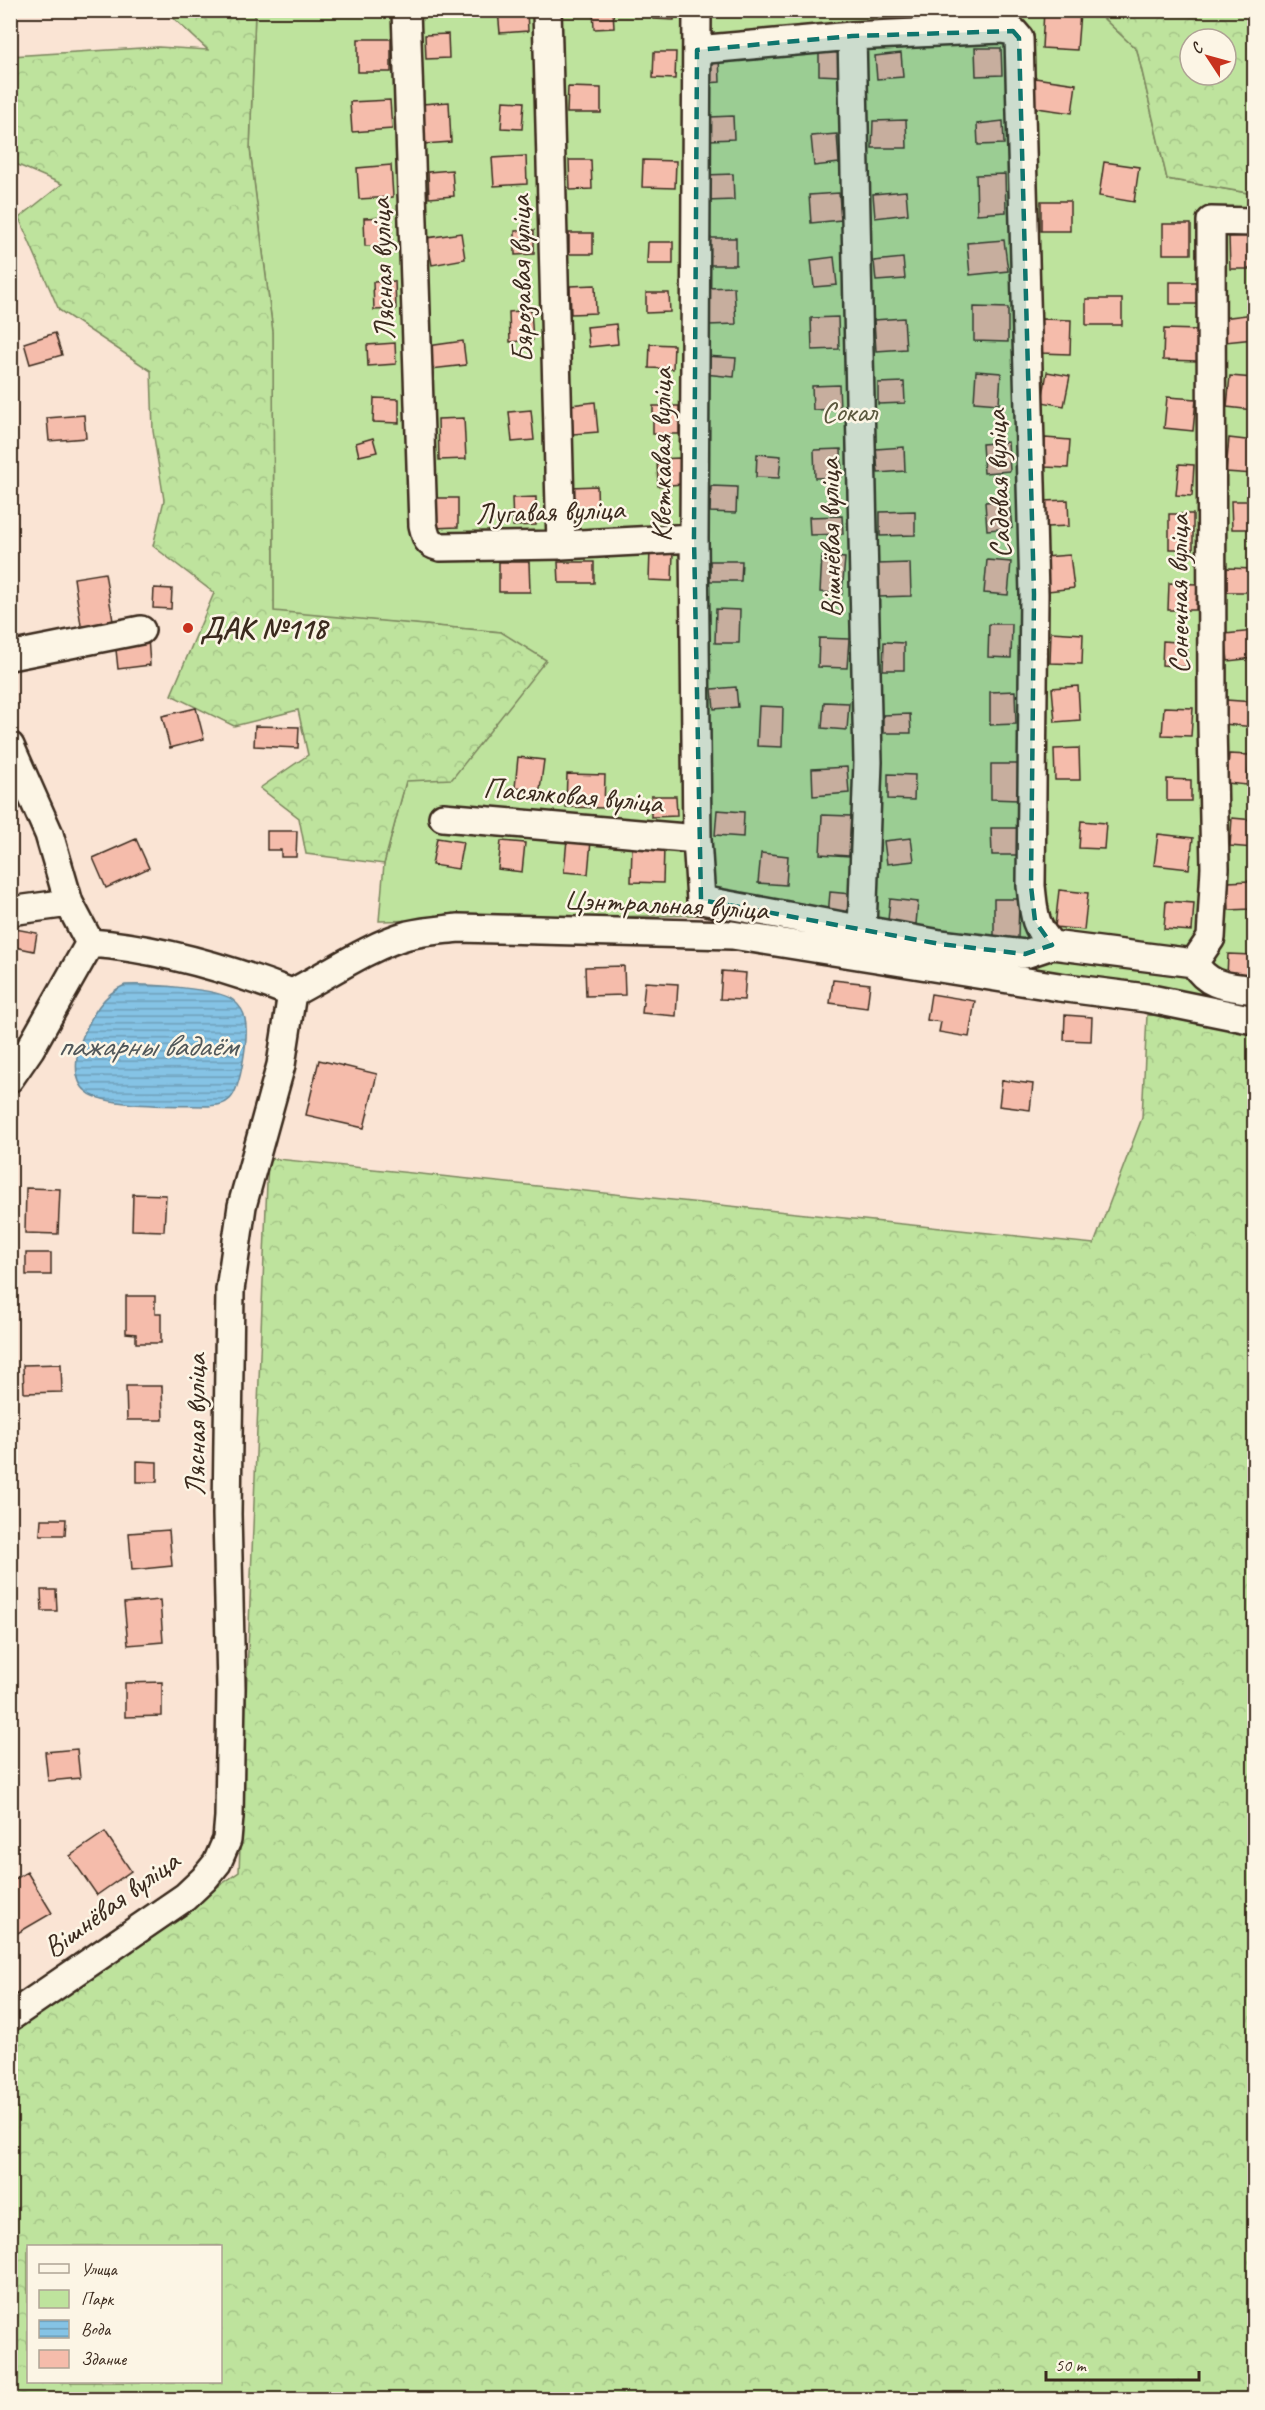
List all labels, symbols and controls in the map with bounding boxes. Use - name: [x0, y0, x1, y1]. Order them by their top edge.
- north arrow: [1178, 27, 1238, 87]
- text: С: [1186, 38, 1208, 58]
- street label: Бярозавая вуліца: [501, 193, 541, 363]
- street label: Лясная вуліца: [360, 195, 403, 341]
- street label: Кветкавая вуліца: [642, 366, 680, 542]
- park label: Сокал: [821, 392, 879, 430]
- street label: Садовая вуліца: [976, 407, 1020, 559]
- street label: Вішнёвая вуліца: [810, 456, 850, 618]
- street label: Лугавая вуліца: [475, 489, 627, 533]
- street label: Сонечная вуліца: [1159, 512, 1197, 674]
- place label: ДАК №118: [200, 609, 330, 647]
- marker: ДАК №118: [181, 621, 195, 635]
- street label: Пасялковая вуліца: [482, 768, 666, 822]
- street label: Цэнтральная вуліца: [563, 880, 771, 928]
- water label: пажарны вадаём: [57, 1025, 241, 1066]
- street label: Лясная вуліца: [176, 1352, 214, 1496]
- street label: Вішнёвая вуліца: [35, 1841, 188, 1966]
- legend: [27, 2245, 222, 2383]
- text: Улица: [81, 2258, 118, 2280]
- text: Парк: [81, 2288, 115, 2310]
- text: Вода: [81, 2318, 112, 2340]
- scale bar: [1046, 2344, 1199, 2382]
- text: Здание: [81, 2348, 127, 2370]
- text: 50 m: [1055, 2354, 1088, 2376]

